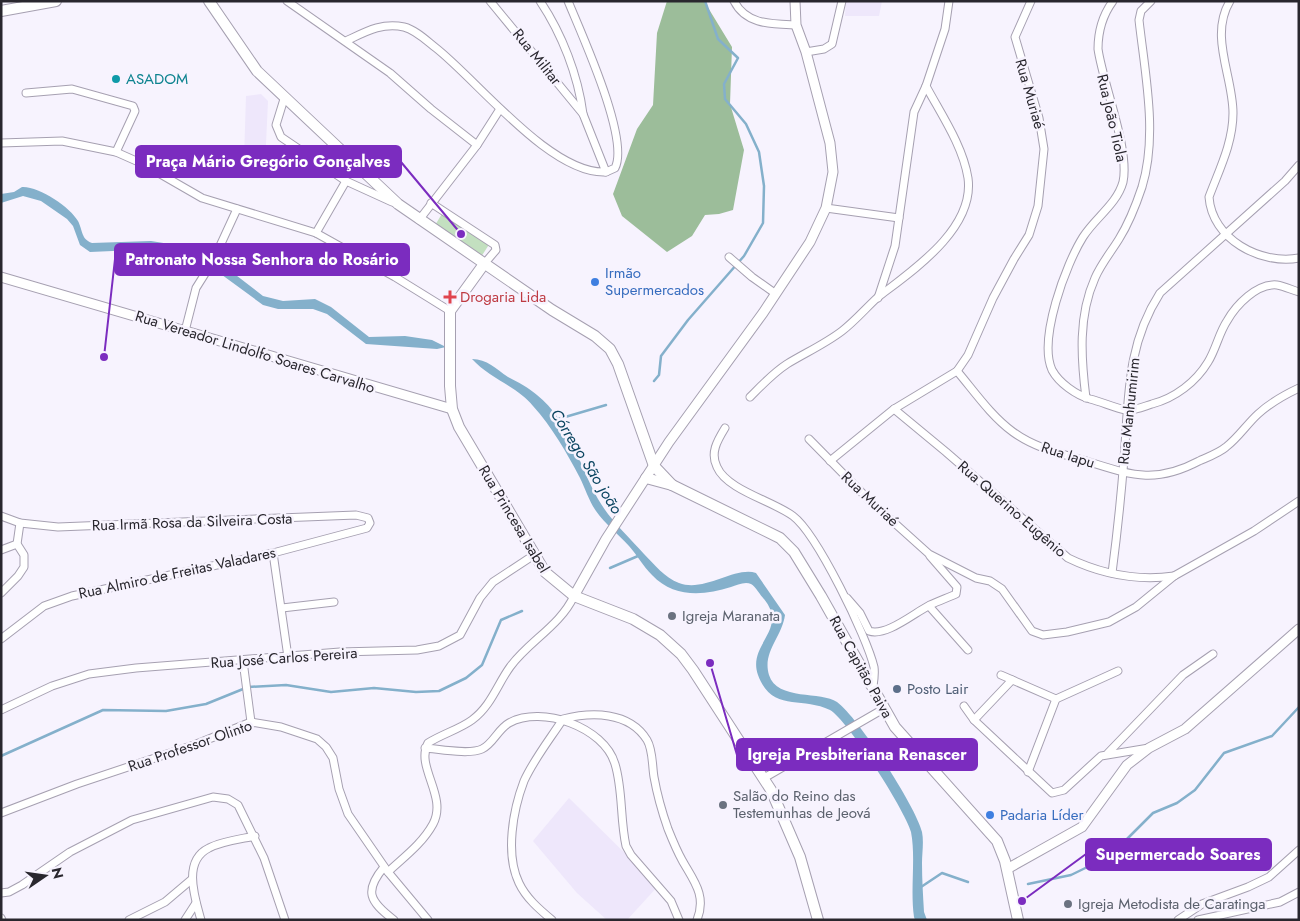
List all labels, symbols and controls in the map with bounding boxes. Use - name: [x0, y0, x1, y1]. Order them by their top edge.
- street label: Rua Militar: [507, 24, 567, 91]
- street label: Rua Muriaé: [1010, 56, 1051, 132]
- place label: ASADOM: [126, 68, 188, 90]
- street label: Rua João Tiola: [1091, 72, 1133, 164]
- marker: ASADOM: [110, 73, 122, 85]
- callout: Praça Mário Gregório Gonçalves: [136, 146, 401, 177]
- text: Praça Mário Gregório Gonçalves: [146, 150, 390, 173]
- callout: Patronato Nossa Senhora do Rosário: [115, 244, 409, 275]
- text: Patronato Nossa Senhora do Rosário: [125, 248, 399, 271]
- place label: Irmão Supermercados: [605, 262, 704, 301]
- marker: Irmão Supermercados: [589, 276, 601, 288]
- place label: Drogaria Lida: [460, 286, 546, 308]
- marker: Drogaria Lida: [444, 291, 456, 303]
- street label: Rua Vereador Lindolfo Soares Carvalho: [132, 305, 378, 399]
- street label: Rua Manhumirim: [1112, 356, 1146, 466]
- water label: Córrego São joão: [545, 404, 628, 519]
- street label: Rua Iapu: [1038, 436, 1098, 474]
- street label: Rua Querino Eugênio: [953, 456, 1071, 562]
- street label: Rua Princesa Isabel: [473, 461, 555, 577]
- street label: Rua Muriaé: [836, 466, 904, 532]
- street label: Rua Irmã Rosa da Silveira Costa: [91, 508, 293, 536]
- street label: Rua Almiro de Freitas Valadares: [76, 541, 278, 605]
- place label: Igreja Maranata: [682, 605, 780, 627]
- marker: Igreja Maranata: [666, 610, 678, 622]
- street label: Rua Capitão Paiva: [824, 612, 898, 722]
- street label: Rua José Carlos Pereira: [210, 642, 358, 674]
- place label: Posto Lair: [907, 678, 969, 700]
- marker: Posto Lair: [891, 683, 903, 695]
- street label: Rua Professor Olinto: [125, 714, 255, 778]
- callout: Igreja Presbiteriana Renascer: [737, 739, 977, 770]
- text: Igreja Presbiteriana Renascer: [747, 743, 967, 766]
- place label: Salão do Reino das Testemunhas de Jeová: [733, 785, 871, 824]
- marker: Salão do Reino das Testemunhas de Jeová: [717, 799, 729, 811]
- place label: Padaria Líder: [1000, 804, 1084, 826]
- marker: Padaria Líder: [984, 809, 996, 821]
- callout: Supermercado Soares: [1086, 839, 1271, 870]
- text: Supermercado Soares: [1096, 843, 1260, 866]
- north arrow: [20, 851, 70, 901]
- text: N: [47, 865, 69, 881]
- place label: Igreja Metodista de Caratinga: [1078, 893, 1266, 915]
- marker: Igreja Metodista de Caratinga: [1062, 898, 1074, 910]

